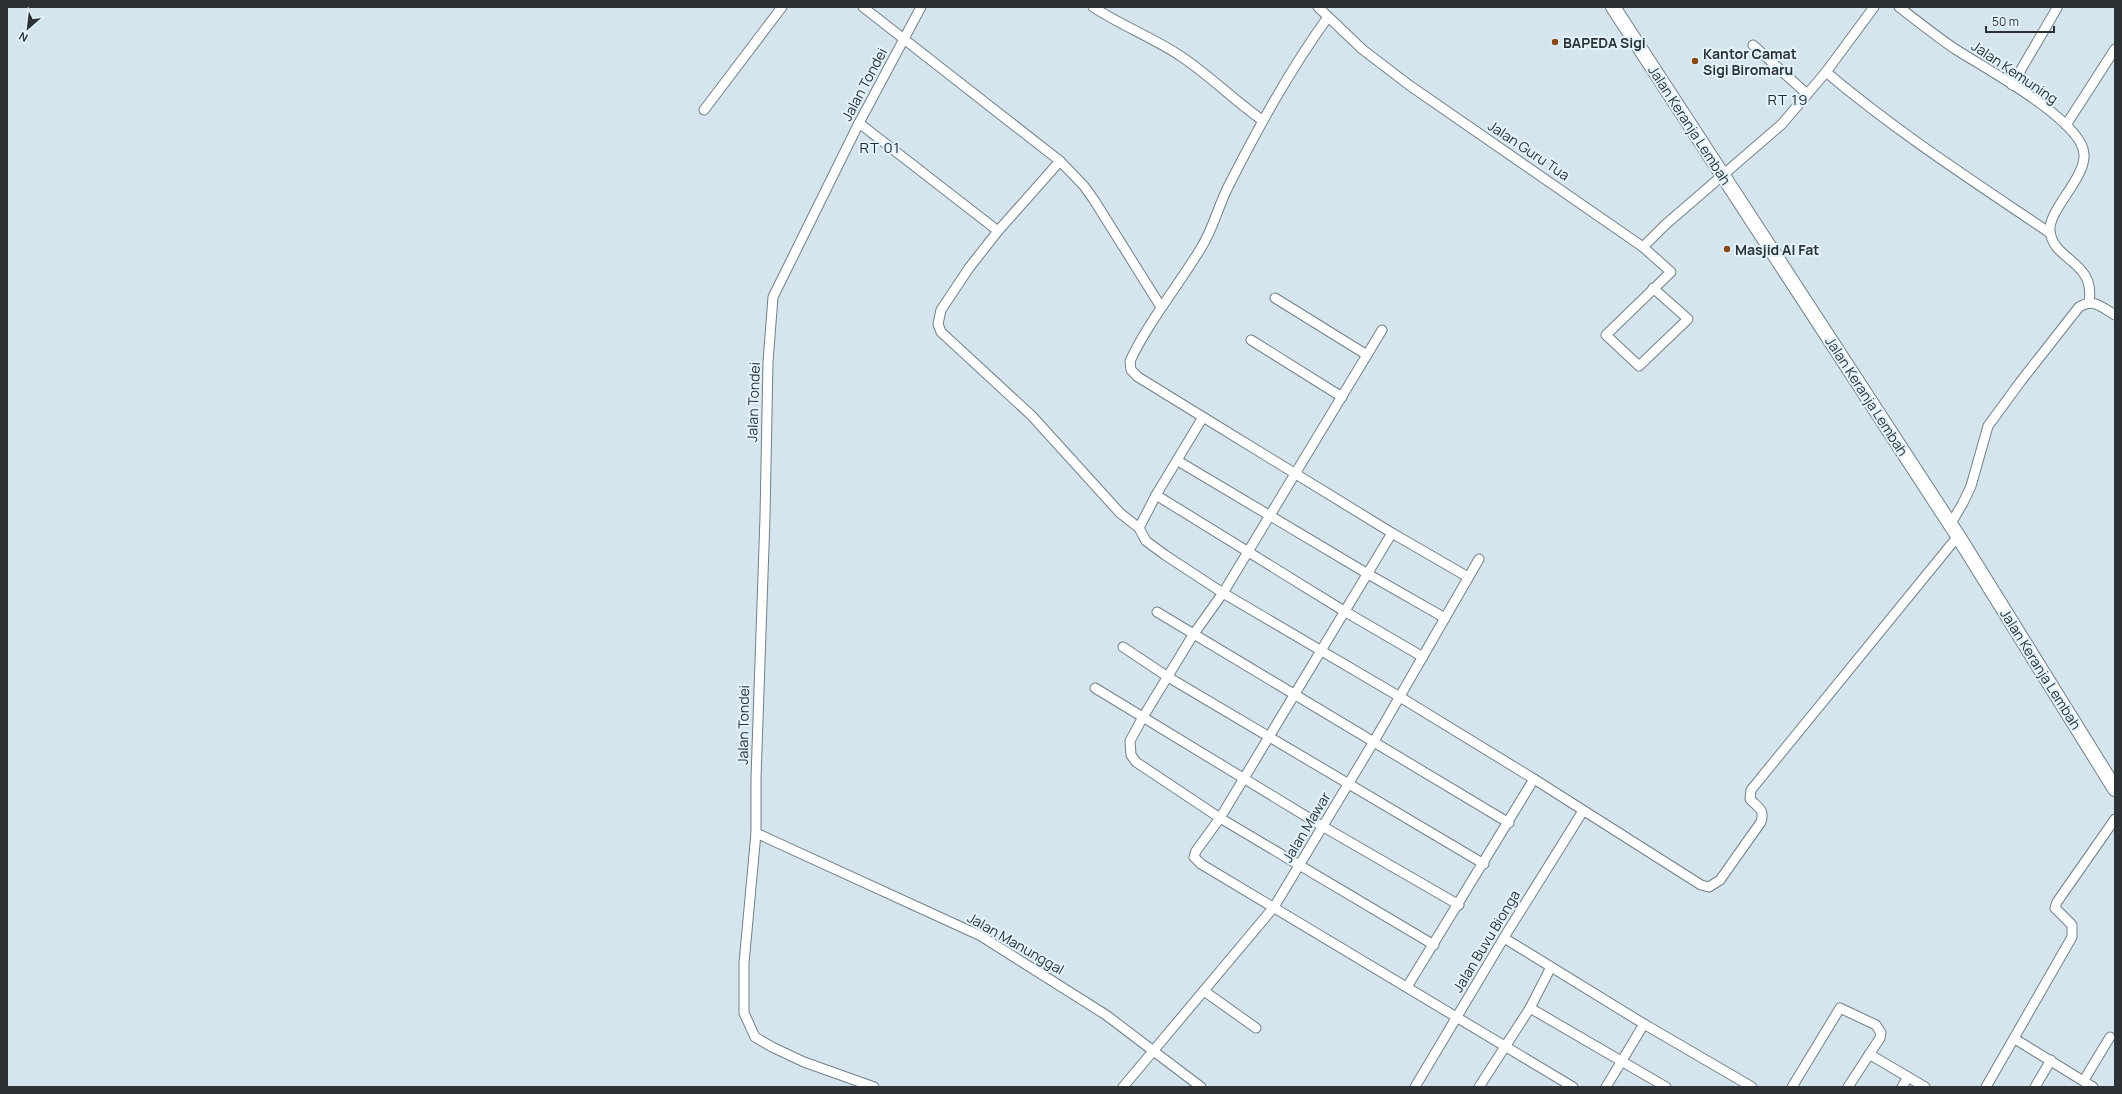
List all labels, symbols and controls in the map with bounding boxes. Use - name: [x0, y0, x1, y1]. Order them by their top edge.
- north arrow: [8, 8, 48, 48]
- scale bar: [1986, 8, 2054, 34]
- text: 50 m: [1992, 13, 2019, 30]
- text: N: [16, 29, 30, 46]
- place label: BAPEDA Sigi: [1563, 33, 1646, 52]
- street label: Jalan Kemuning: [1968, 36, 2062, 108]
- marker: BAPEDA Sigi: [1550, 37, 1560, 47]
- street label: Jalan Tondei: [837, 44, 891, 124]
- place label: Kantor Camat Sigi Biromaru: [1703, 44, 1797, 79]
- marker: Kantor Camat Sigi Biromaru: [1690, 56, 1700, 66]
- street label: Jalan Keranja Lembah: [1644, 62, 1736, 188]
- district label: RT 19: [1767, 89, 1809, 110]
- street label: Jalan Guru Tua: [1485, 116, 1573, 184]
- district label: RT 01: [860, 137, 900, 158]
- place label: Masjid Al Fat: [1735, 240, 1819, 259]
- marker: Masjid Al Fat: [1722, 244, 1732, 254]
- street label: Jalan Keranja Lembah: [1821, 333, 1913, 459]
- street label: Jalan Tondei: [742, 362, 764, 442]
- street label: Jalan Keranja Lembah: [1996, 605, 2086, 733]
- street label: Jalan Tondei: [733, 685, 753, 765]
- street label: Jalan Mawar: [1278, 788, 1334, 866]
- street label: Jalan Buvu Bionga: [1448, 886, 1524, 996]
- street label: Jalan Manunggal: [964, 908, 1068, 978]

